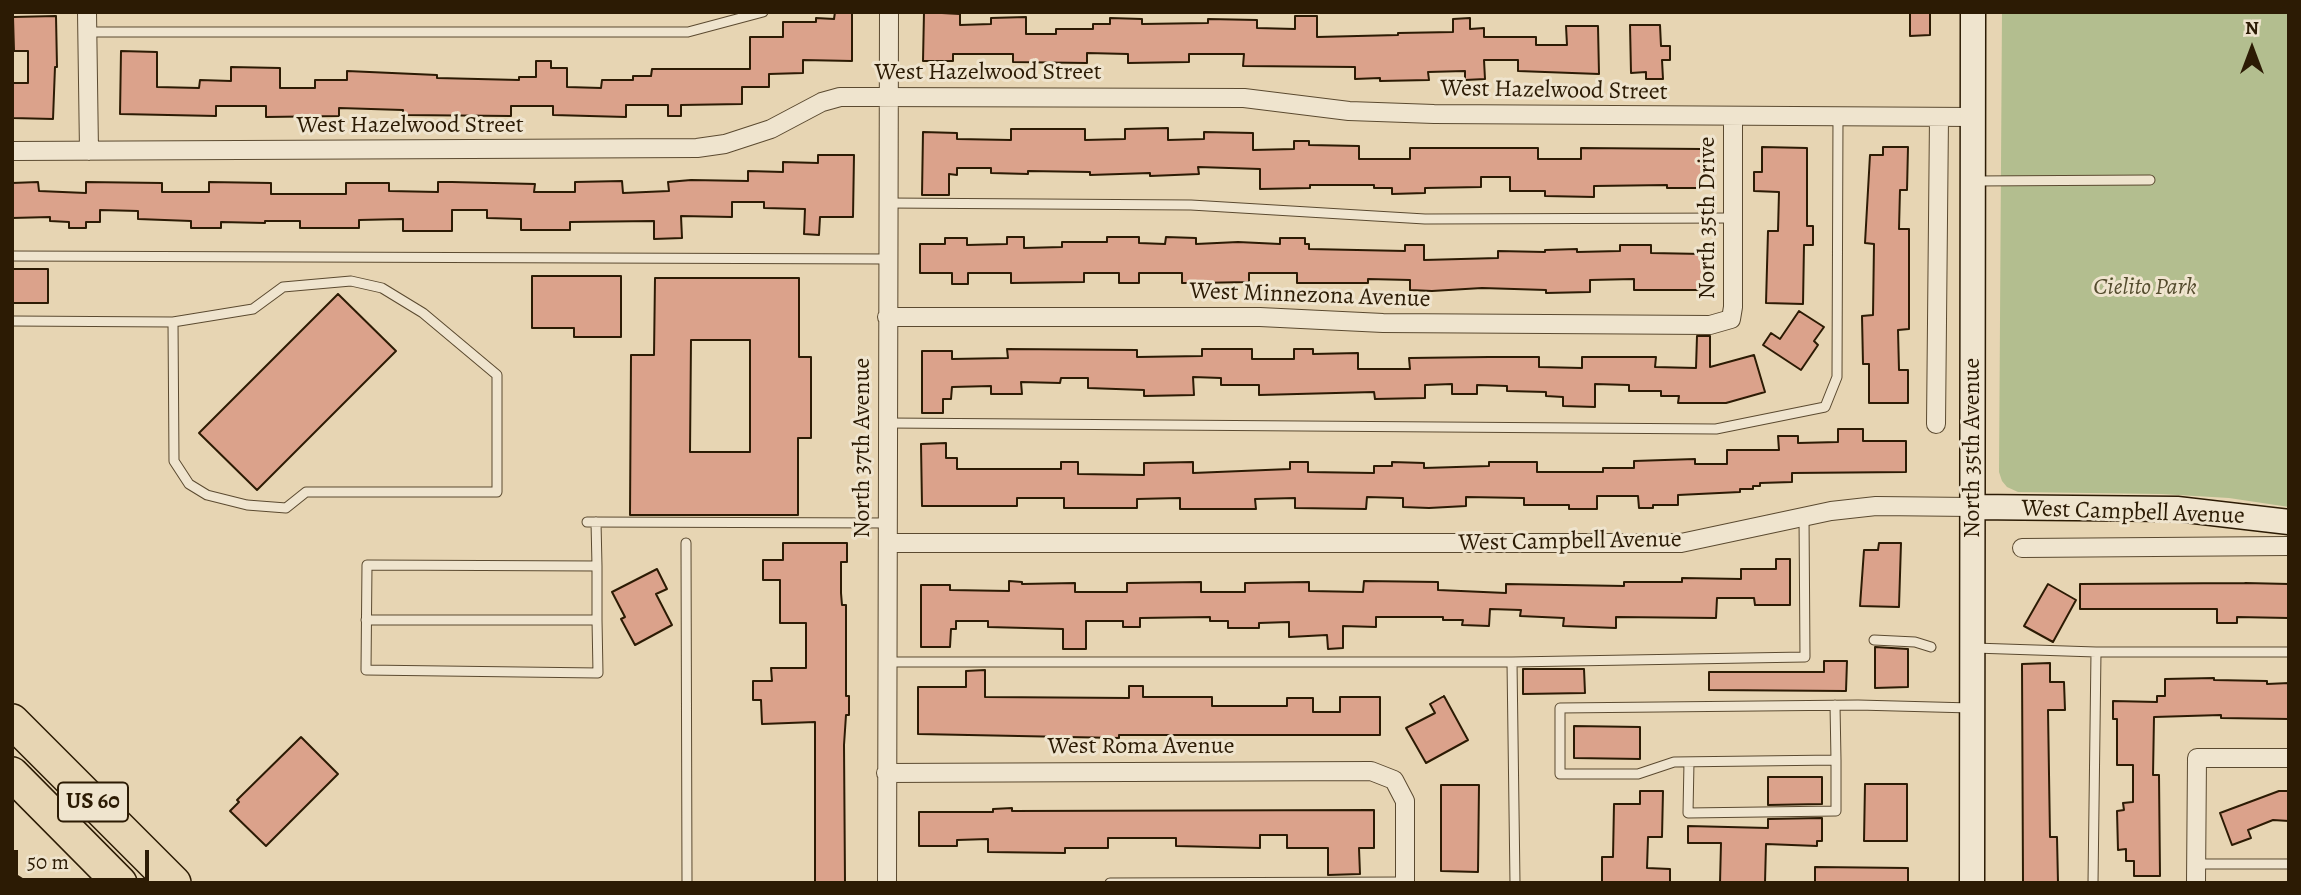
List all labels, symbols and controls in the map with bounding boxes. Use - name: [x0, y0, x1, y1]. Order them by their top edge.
- north arrow: [2217, 14, 2287, 84]
- text: N: [2245, 15, 2259, 41]
- street label: West Hazelwood Street: [874, 59, 1102, 87]
- street label: West Hazelwood Street: [1440, 75, 1668, 107]
- street label: West Hazelwood Street: [296, 112, 524, 140]
- street label: North 35th Drive: [1694, 136, 1722, 300]
- park label: Cielito Park: [2093, 274, 2197, 302]
- street label: West Minnezona Avenue: [1189, 277, 1431, 315]
- street label: North 37th Avenue: [849, 358, 877, 538]
- street label: North 35th Avenue: [1959, 358, 1987, 538]
- street label: West Campbell Avenue: [2021, 495, 2245, 531]
- street label: West Campbell Avenue: [1458, 526, 1682, 558]
- street label: West Roma Avenue: [1048, 733, 1234, 761]
- road number: US 60: [58, 782, 128, 822]
- scale bar: [18, 836, 152, 880]
- text: 50 m: [27, 848, 69, 876]

